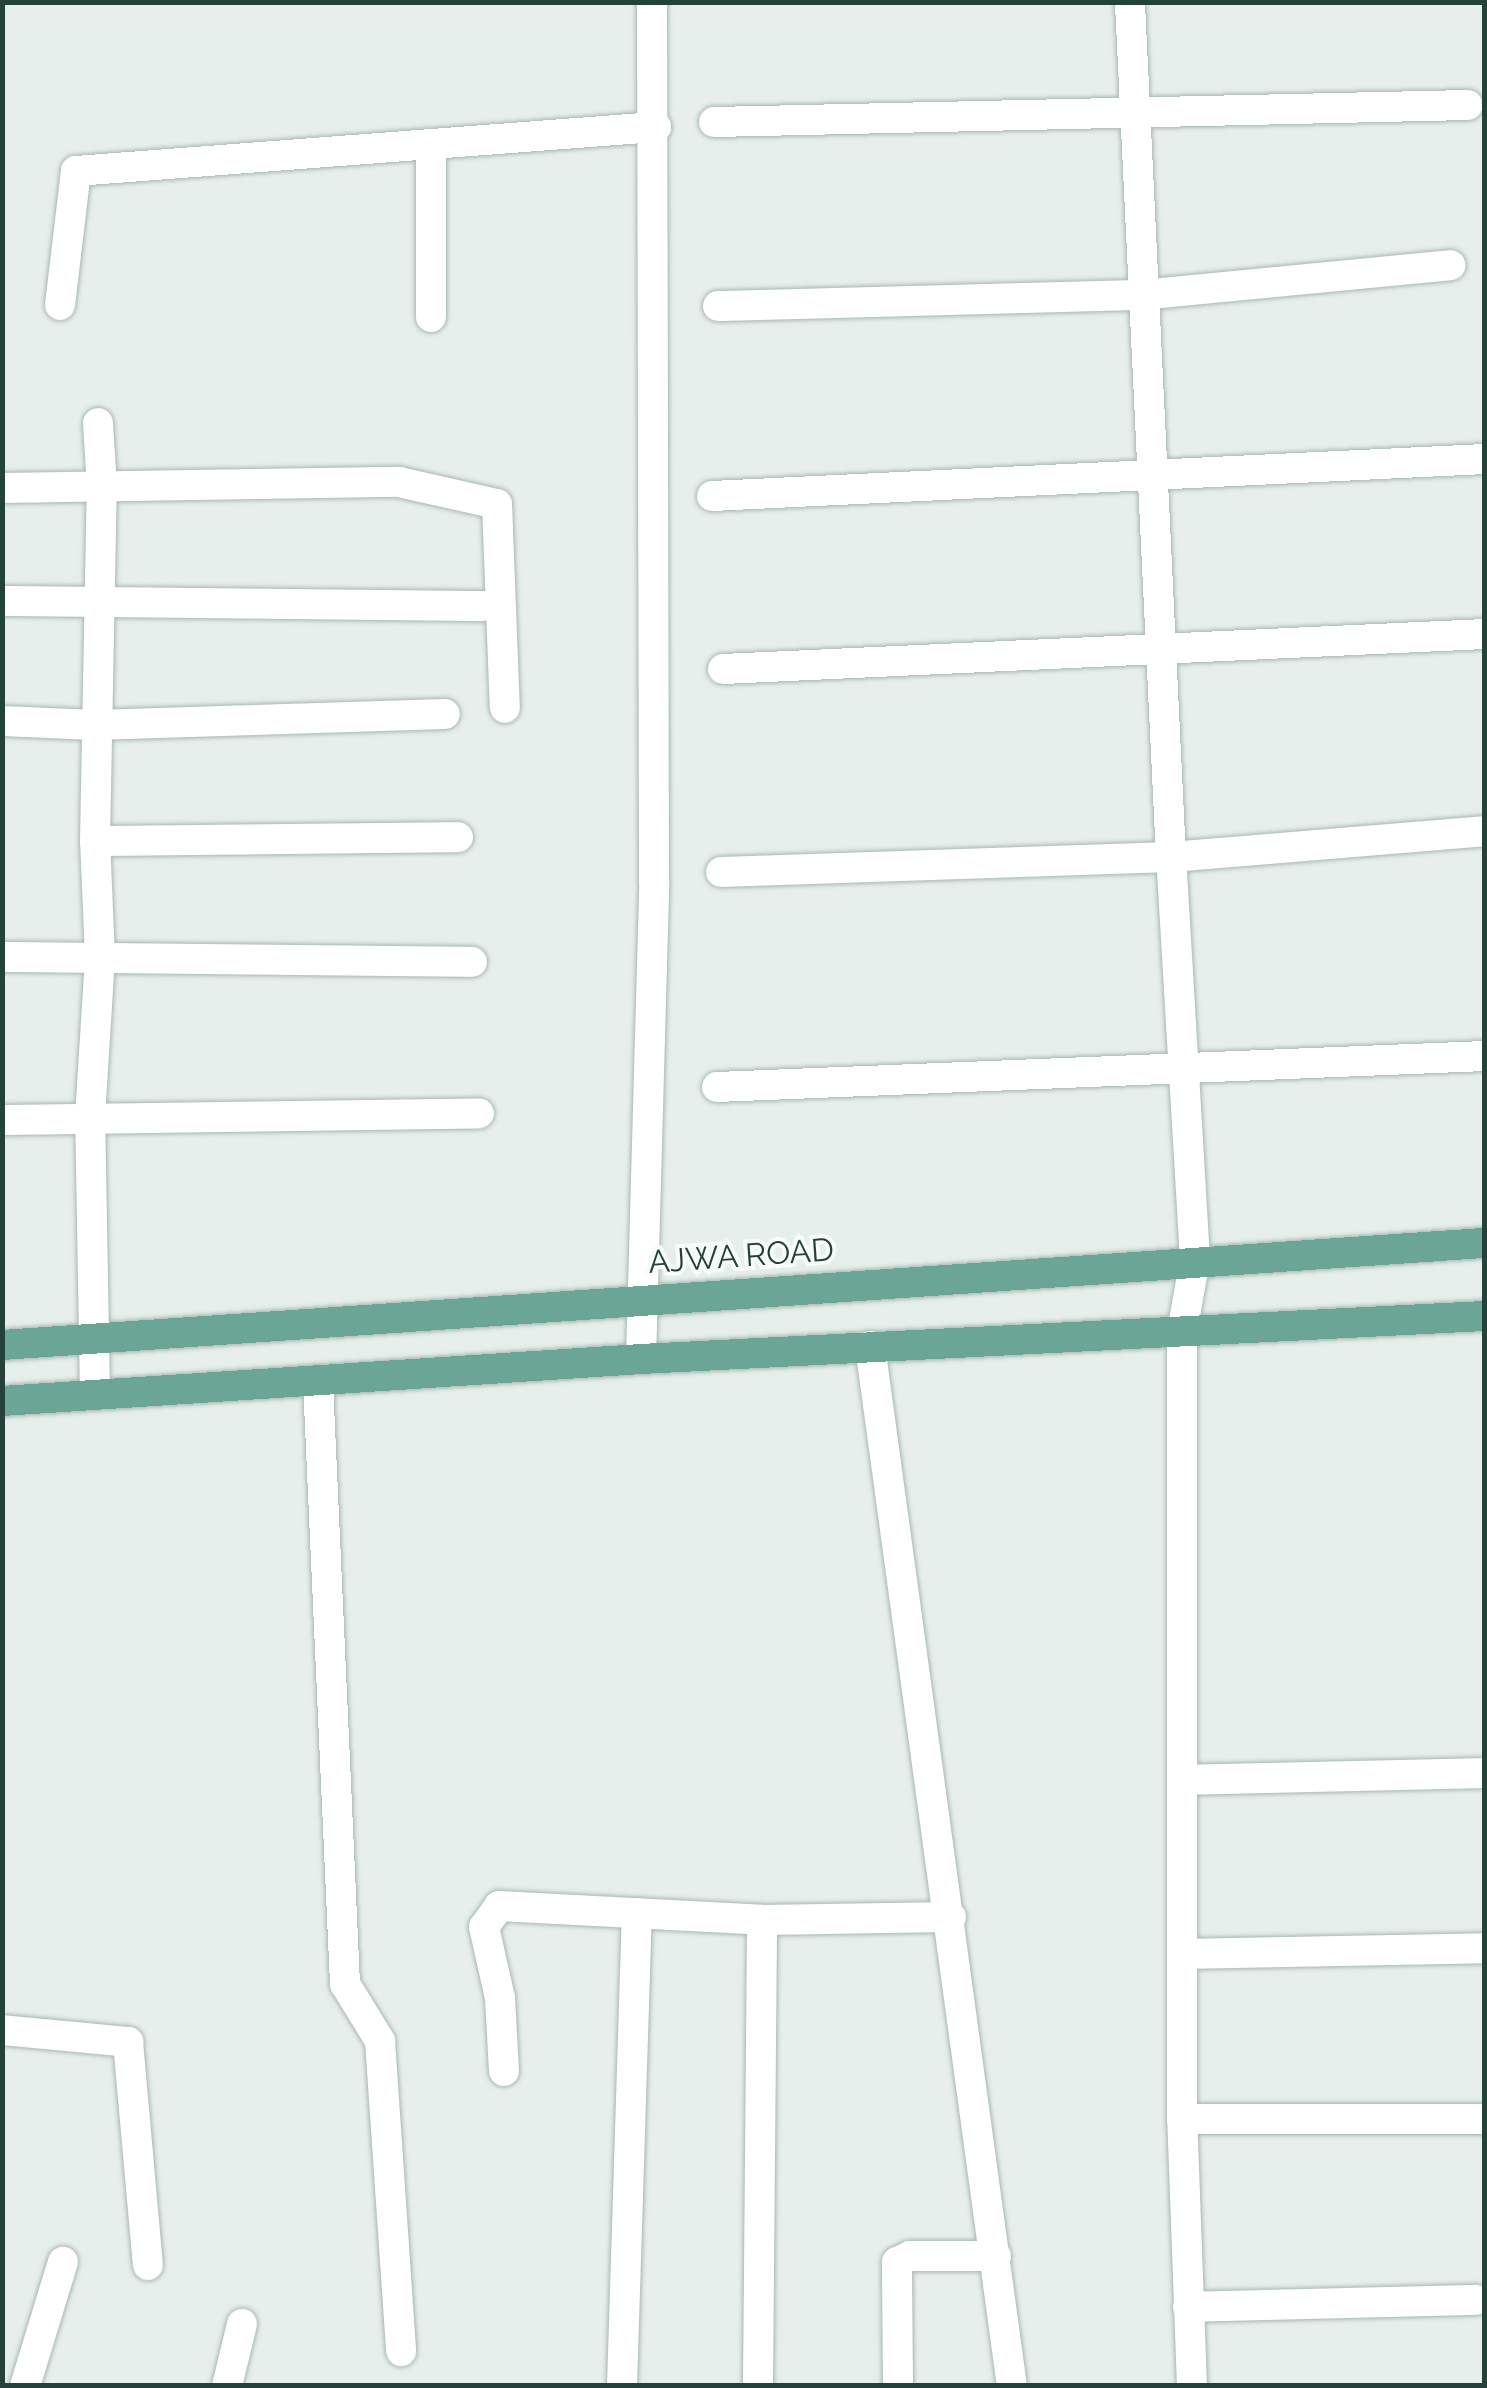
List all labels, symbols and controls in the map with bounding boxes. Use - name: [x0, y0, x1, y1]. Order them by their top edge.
- street label: AJWA ROAD: [646, 1230, 836, 1282]

